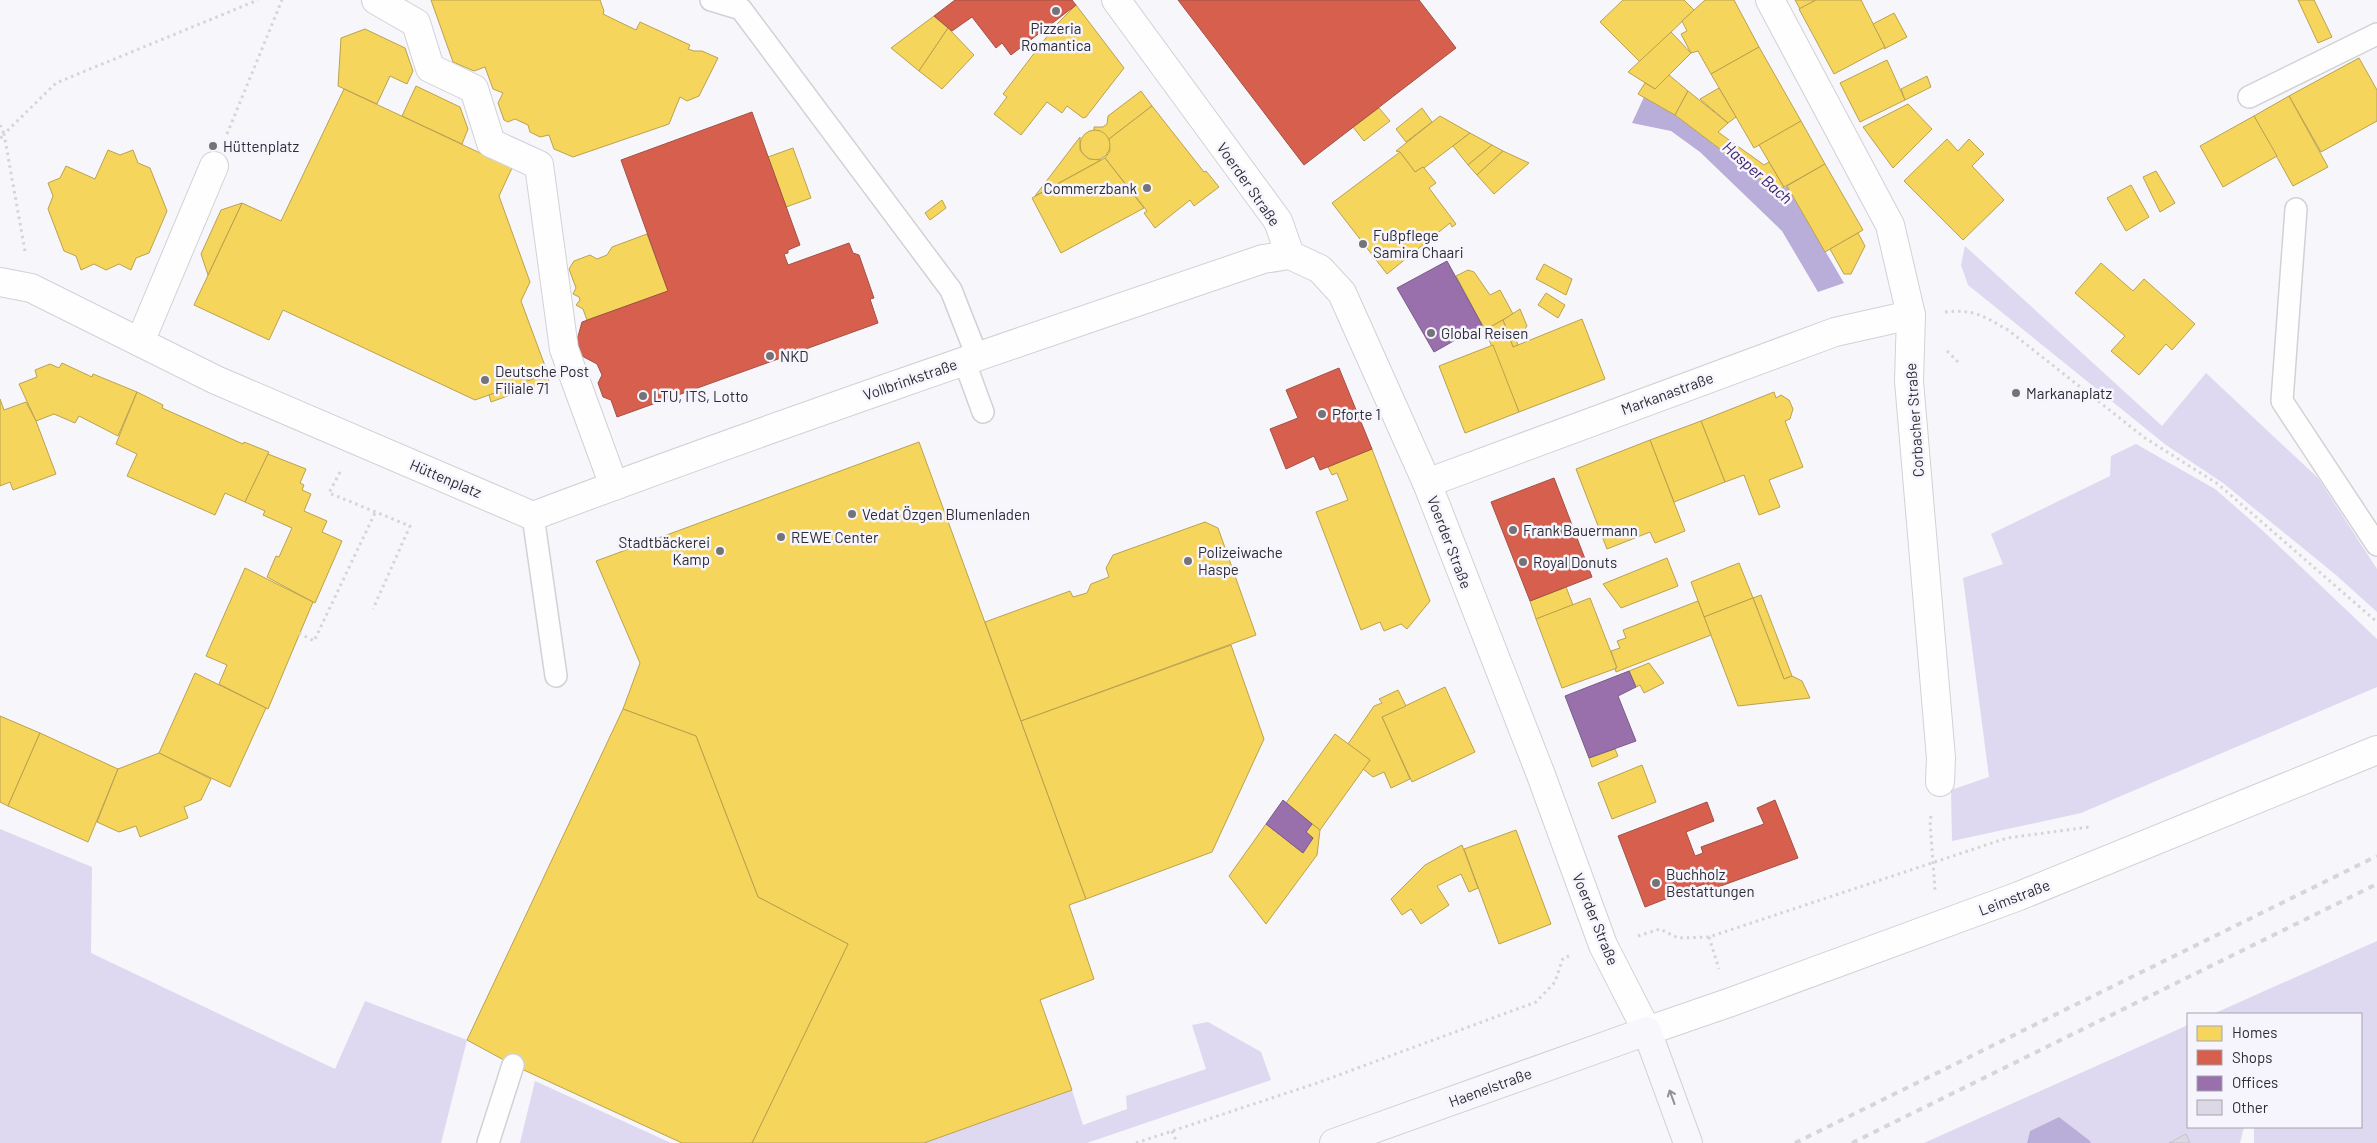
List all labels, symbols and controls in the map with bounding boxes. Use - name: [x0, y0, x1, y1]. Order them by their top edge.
- marker: Pizzeria Romantica: [1050, 5, 1062, 17]
- place label: Pizzeria Romantica: [1021, 19, 1091, 54]
- place label: Hüttenplatz: [223, 137, 299, 155]
- water label: Hasper Bach: [1719, 137, 1797, 207]
- street label: Voerder Straße: [1214, 139, 1284, 229]
- marker: Hüttenplatz: [207, 140, 219, 152]
- place label: Commerzbank: [1043, 179, 1137, 197]
- marker: Commerzbank: [1141, 182, 1153, 194]
- place label: Fußpflege Samira Chaari: [1373, 226, 1464, 261]
- marker: Fußpflege Samira Chaari: [1357, 238, 1369, 250]
- place label: Global Reisen: [1441, 324, 1528, 342]
- marker: Global Reisen: [1425, 327, 1437, 339]
- place label: NKD: [780, 347, 809, 365]
- marker: NKD: [764, 350, 776, 362]
- street label: Vollbrinkstraße: [861, 354, 959, 404]
- place label: Deutsche Post Filiale 71: [495, 362, 589, 397]
- street label: Corbacher Straße: [1901, 362, 1927, 478]
- street label: Markanastraße: [1618, 368, 1716, 418]
- marker: Deutsche Post Filiale 71: [479, 374, 491, 386]
- place label: Markanaplatz: [2026, 384, 2112, 402]
- place label: LTU, ITS, Lotto: [653, 387, 749, 405]
- marker: Markanaplatz: [2010, 387, 2022, 399]
- marker: LTU, ITS, Lotto: [637, 390, 649, 402]
- place label: Pforte 1: [1332, 405, 1381, 423]
- marker: Pforte 1: [1316, 408, 1328, 420]
- street label: Hüttenplatz: [407, 455, 485, 501]
- street label: Voerder Straße: [1424, 493, 1476, 591]
- place label: Vedat Özgen Blumenladen: [862, 505, 1030, 523]
- marker: Vedat Özgen Blumenladen: [846, 508, 858, 520]
- place label: Frank Bauermann: [1523, 521, 1638, 539]
- marker: Frank Bauermann: [1507, 524, 1519, 536]
- place label: REWE Center: [791, 528, 879, 546]
- marker: REWE Center: [775, 531, 787, 543]
- place label: Stadtbäckerei Kamp: [618, 533, 710, 568]
- place label: Polizeiwache Haspe: [1198, 543, 1283, 578]
- marker: Stadtbäckerei Kamp: [714, 545, 726, 557]
- place label: Royal Donuts: [1533, 553, 1617, 571]
- marker: Polizeiwache Haspe: [1182, 555, 1194, 567]
- marker: Royal Donuts: [1517, 556, 1529, 568]
- place label: Buchholz Bestattungen: [1666, 865, 1755, 900]
- street label: Voerder Straße: [1569, 870, 1623, 968]
- street label: Leimstraße: [1976, 875, 2052, 919]
- marker: Buchholz Bestattungen: [1650, 877, 1662, 889]
- legend: [2187, 1013, 2362, 1128]
- text: Homes: [2232, 1023, 2277, 1041]
- text: Shops: [2232, 1048, 2272, 1066]
- street label: Haenelstraße: [1446, 1064, 1534, 1110]
- text: Offices: [2232, 1073, 2278, 1091]
- one-way arrow: [1667, 1090, 1676, 1105]
- text: Other: [2232, 1098, 2269, 1116]

